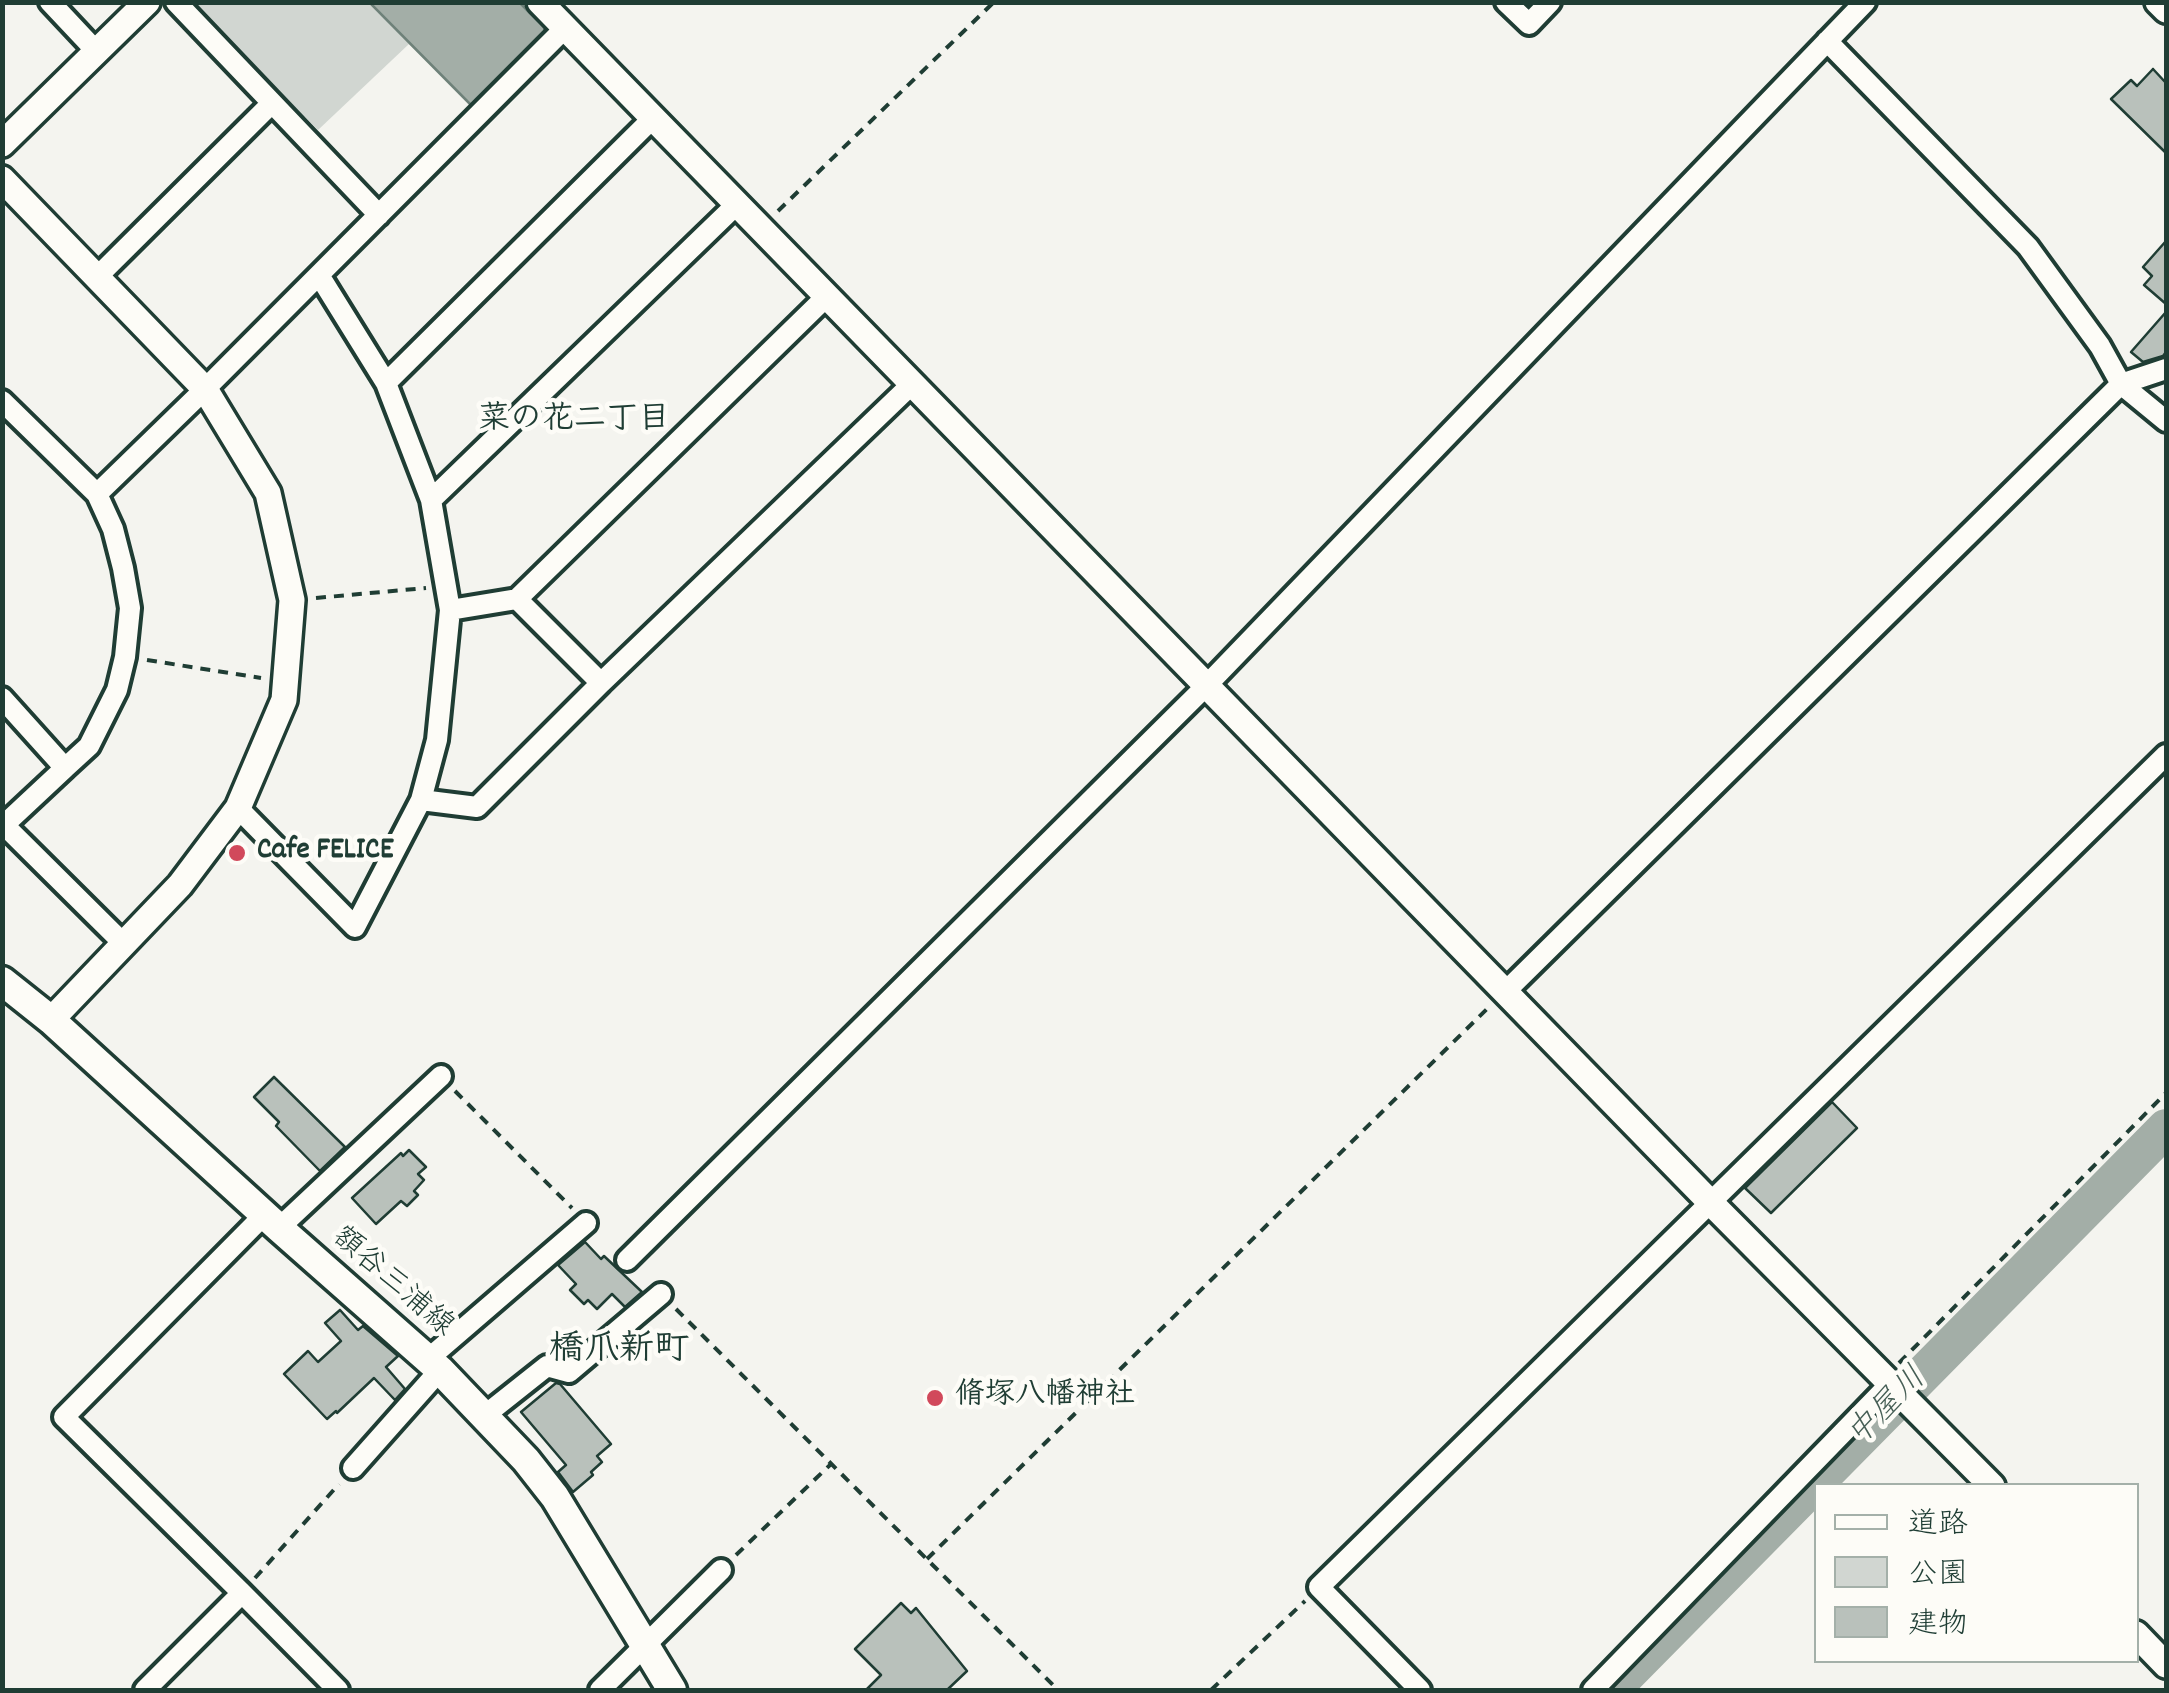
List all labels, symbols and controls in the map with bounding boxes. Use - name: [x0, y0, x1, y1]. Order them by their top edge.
- district label: 菜の花二丁目: [478, 404, 670, 442]
- place label: Cafe FELICE: [257, 835, 394, 871]
- marker: Cafe FELICE: [226, 842, 248, 864]
- street label: 額谷三浦線: [323, 1221, 459, 1347]
- district label: 橋爪新町: [549, 1332, 689, 1374]
- water label: 中屋川: [1841, 1361, 1937, 1457]
- place label: 脩塚八幡神社: [955, 1380, 1135, 1416]
- marker: 脩塚八幡神社: [924, 1387, 946, 1409]
- legend: [1814, 1483, 2139, 1663]
- text: 道路: [1908, 1505, 1968, 1548]
- text: 公園: [1908, 1555, 1968, 1598]
- text: 建物: [1908, 1605, 1968, 1648]

